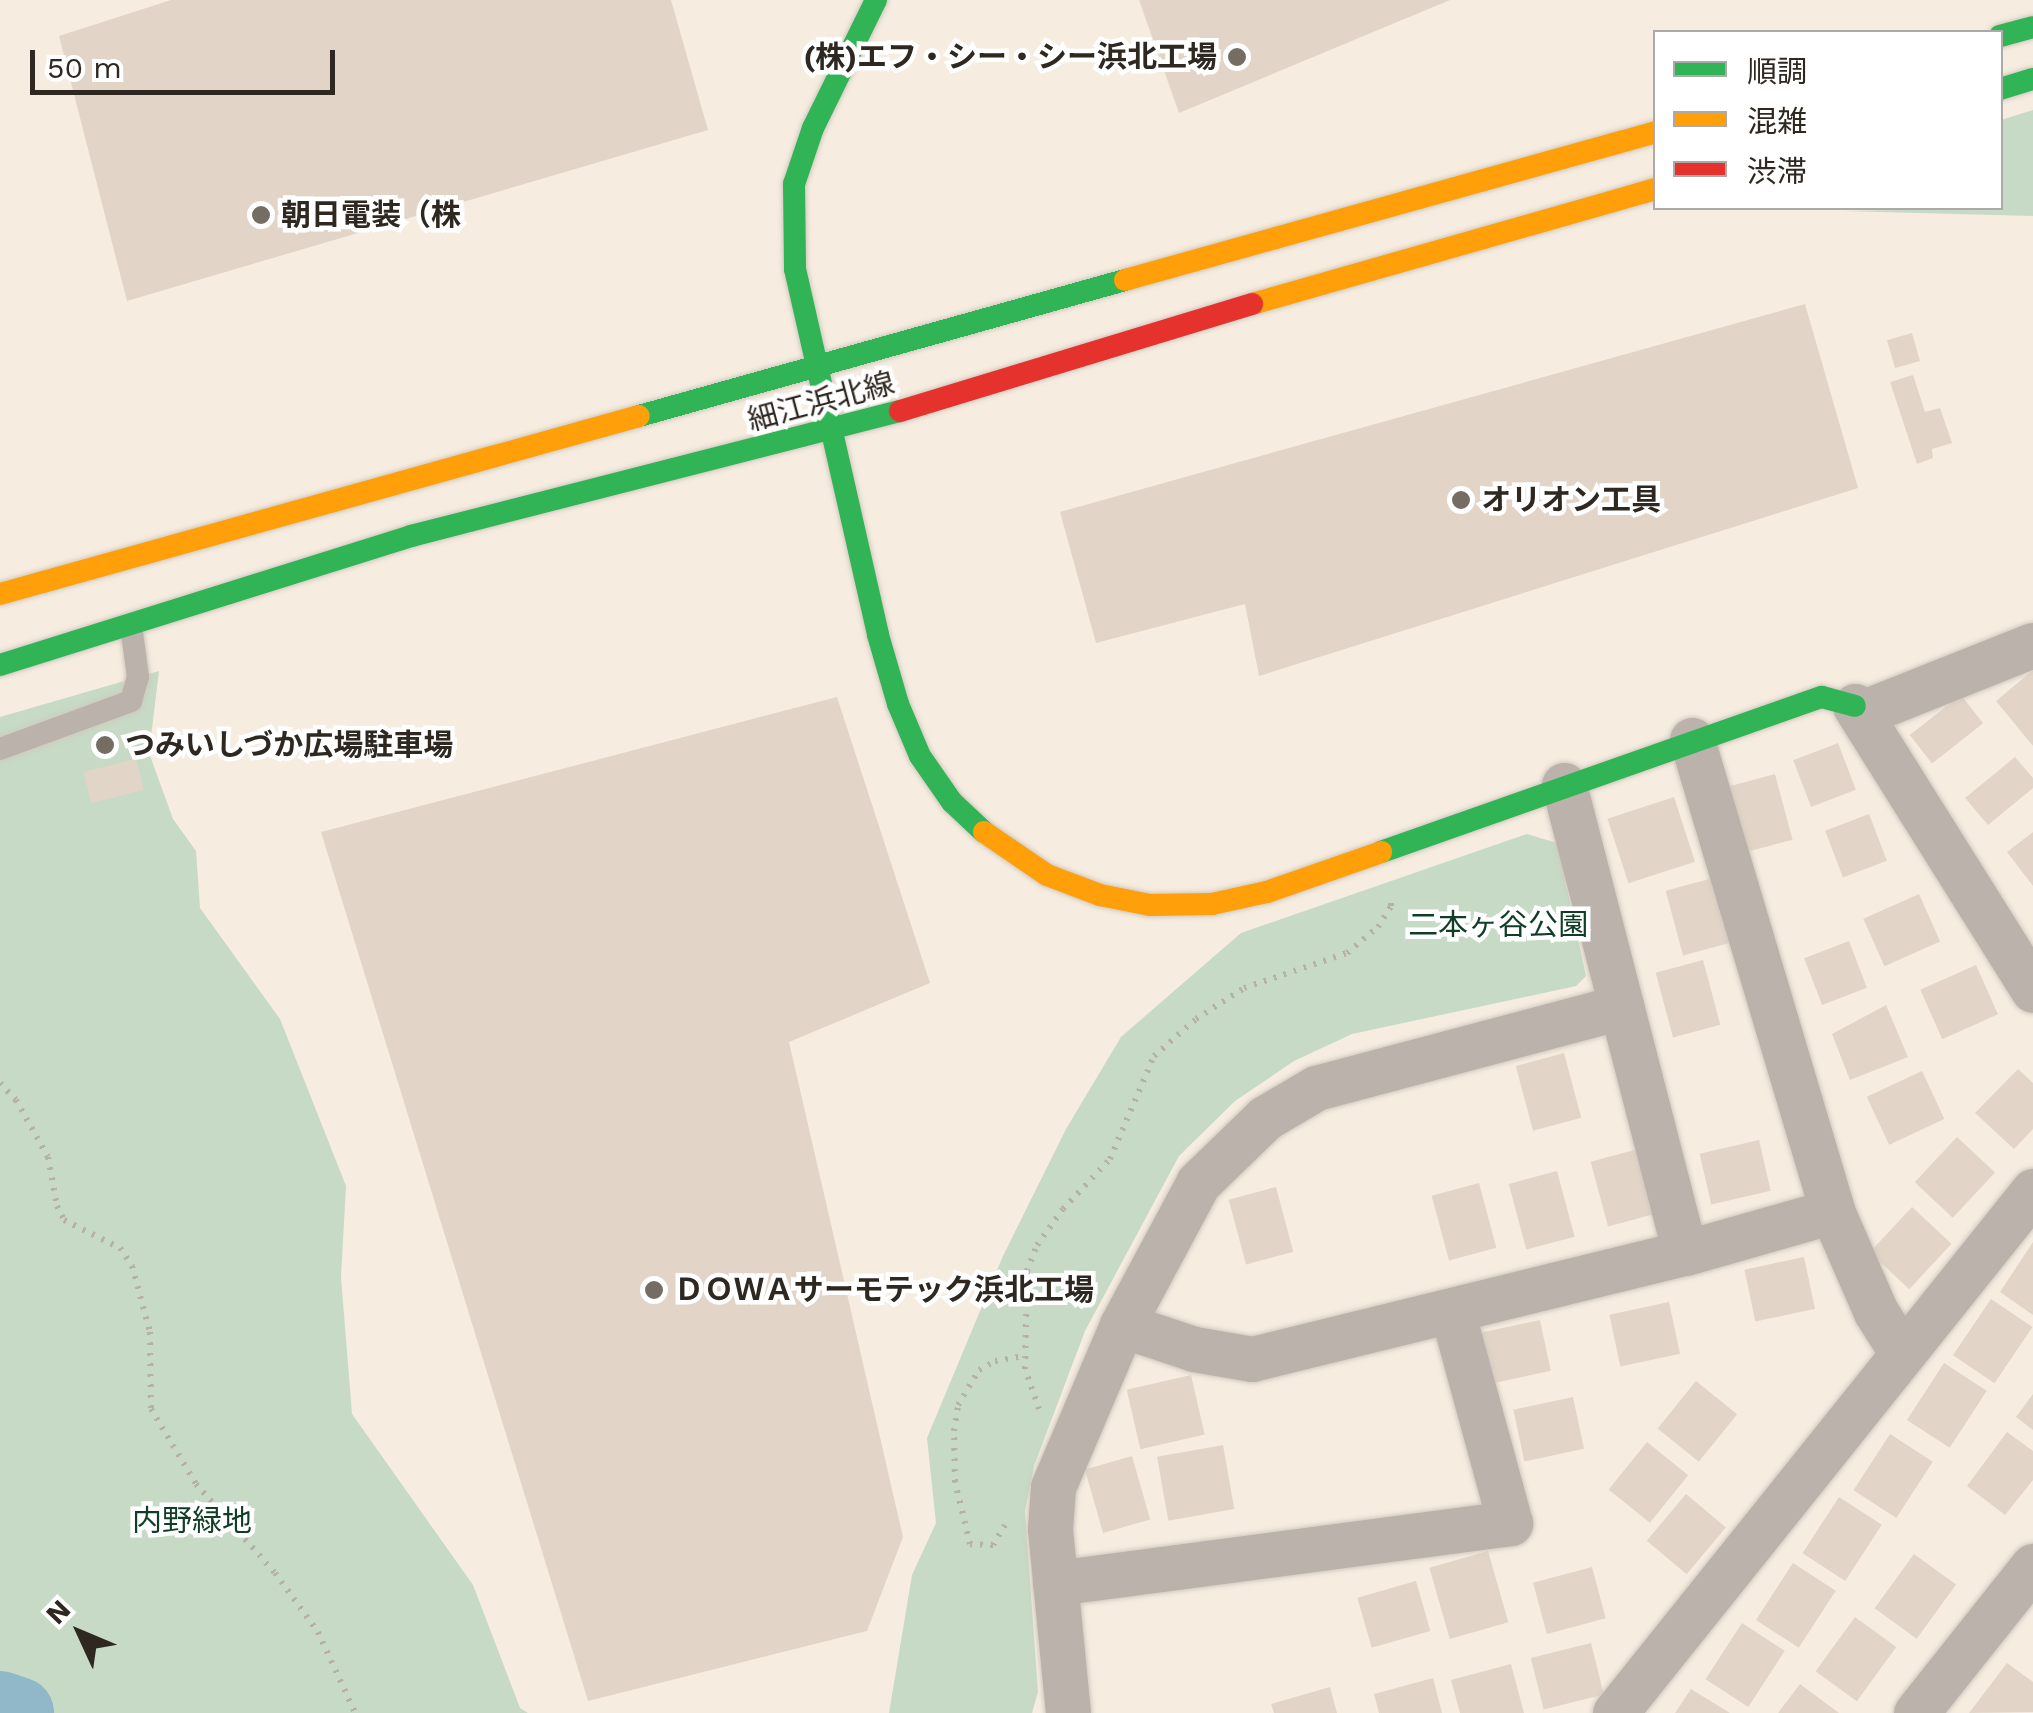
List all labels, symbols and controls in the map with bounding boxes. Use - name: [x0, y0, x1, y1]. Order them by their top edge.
- scale bar: [35, 30, 340, 92]
- legend: [1653, 30, 2003, 210]
- place label: (株)エフ・シー・シー浜北工場: [804, 39, 1217, 75]
- marker: (株)エフ・シー・シー浜北工場: [1226, 46, 1248, 68]
- text: 50 m: [47, 50, 122, 85]
- text: 順調: [1747, 54, 1807, 89]
- text: 混雑: [1747, 104, 1807, 139]
- text: 渋滞: [1747, 154, 1807, 189]
- place label: 朝日電装（株: [281, 197, 461, 233]
- marker: 朝日電装（株: [250, 204, 272, 226]
- street label: 細江浜北線: [744, 365, 898, 439]
- place label: オリオン工具: [1481, 482, 1661, 518]
- marker: オリオン工具: [1450, 489, 1472, 511]
- place label: つみいしづか広場駐車場: [125, 727, 455, 763]
- marker: つみいしづか広場駐車場: [94, 734, 116, 756]
- park label: 二本ヶ谷公園: [1408, 907, 1588, 943]
- place label: ＤＯＷＡサーモテック浜北工場: [674, 1272, 1094, 1308]
- marker: ＤＯＷＡサーモテック浜北工場: [643, 1279, 665, 1301]
- park label: 内野緑地: [132, 1503, 252, 1539]
- north arrow: [30, 1583, 130, 1683]
- text: N: [39, 1593, 77, 1631]

